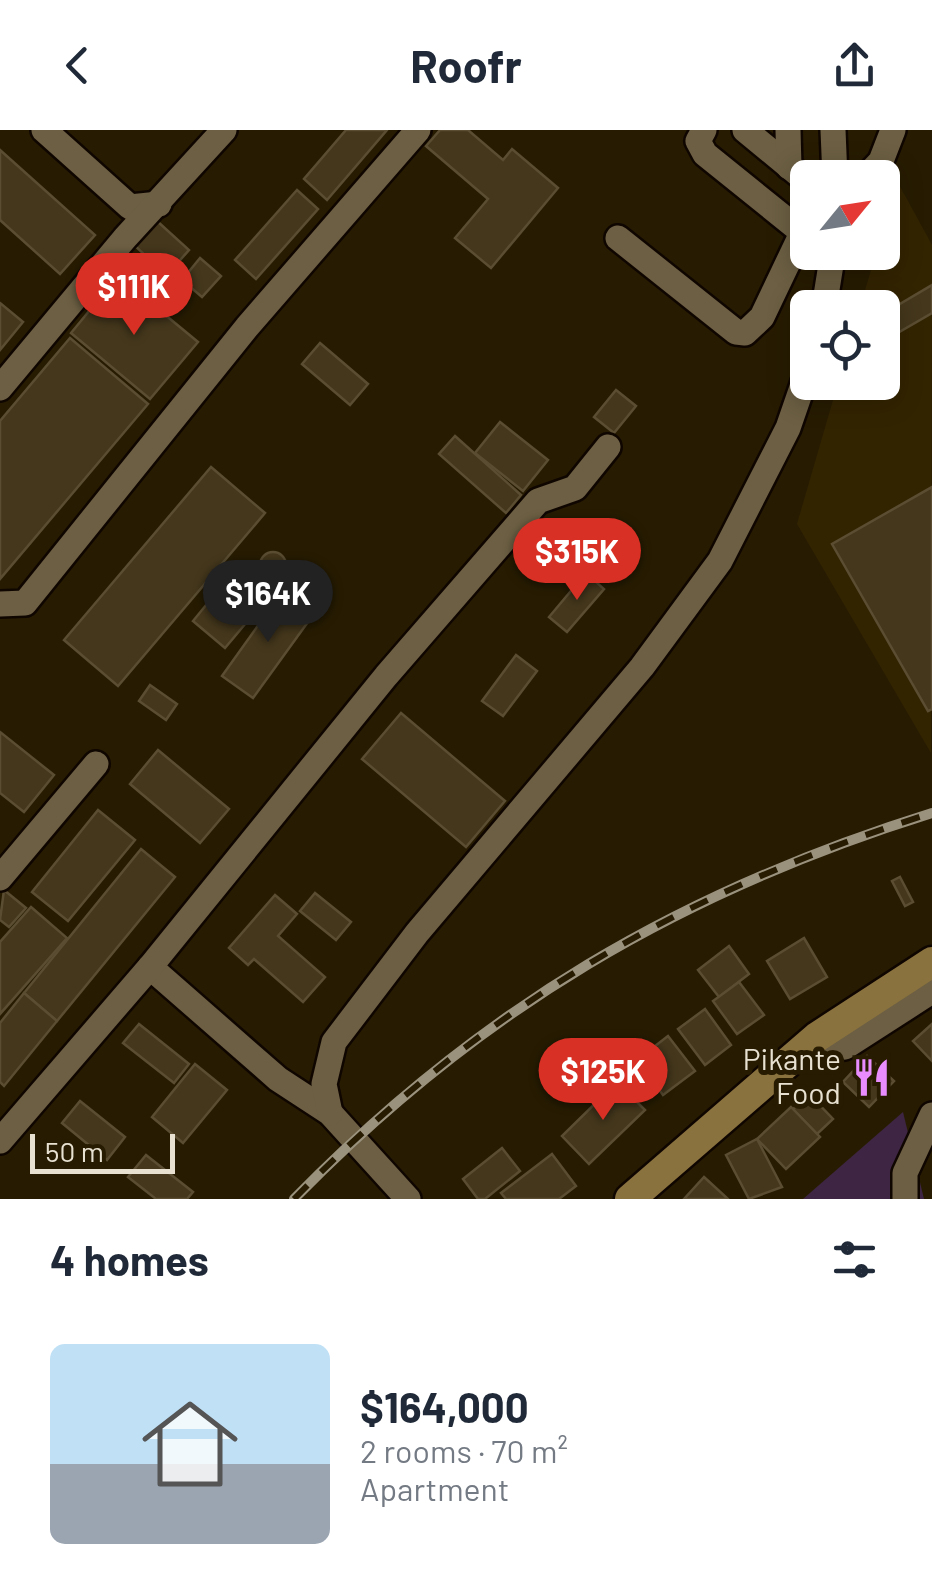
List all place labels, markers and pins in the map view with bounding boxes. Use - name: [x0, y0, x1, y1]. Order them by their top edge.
- pin: $111K: [64, 253, 204, 338]
- pin: $315K: [507, 518, 647, 603]
- pin: $164K: [198, 560, 338, 645]
- pin: $125K: [533, 1038, 673, 1123]
- place label: Pikante Food: [743, 1040, 841, 1110]
- restaurant icon: Pikante Food: [850, 1056, 892, 1098]

